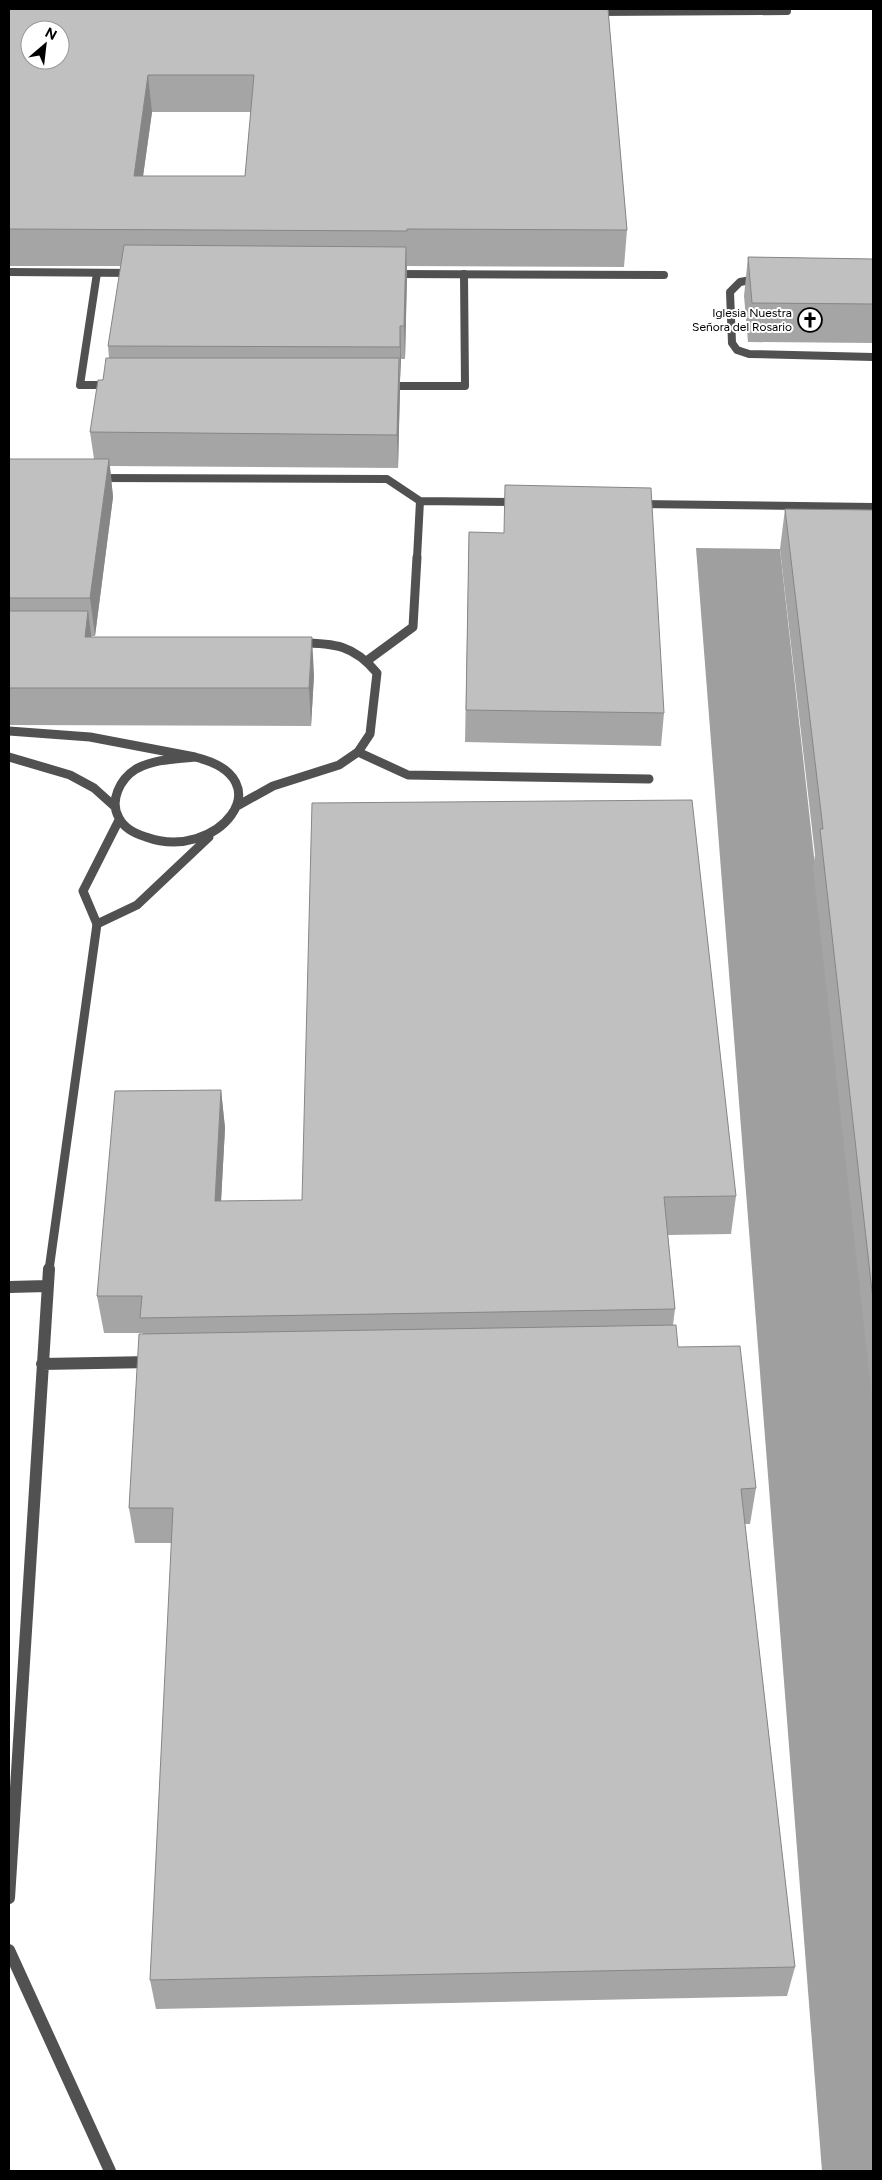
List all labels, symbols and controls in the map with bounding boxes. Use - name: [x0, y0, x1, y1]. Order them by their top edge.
- north arrow: [20, 20, 70, 70]
- text: N: [42, 24, 60, 44]
- place label: Iglesia Nuestra Señora del Rosario: [692, 306, 792, 334]
- church icon: Iglesia Nuestra Señora del Rosario: [797, 307, 823, 333]

